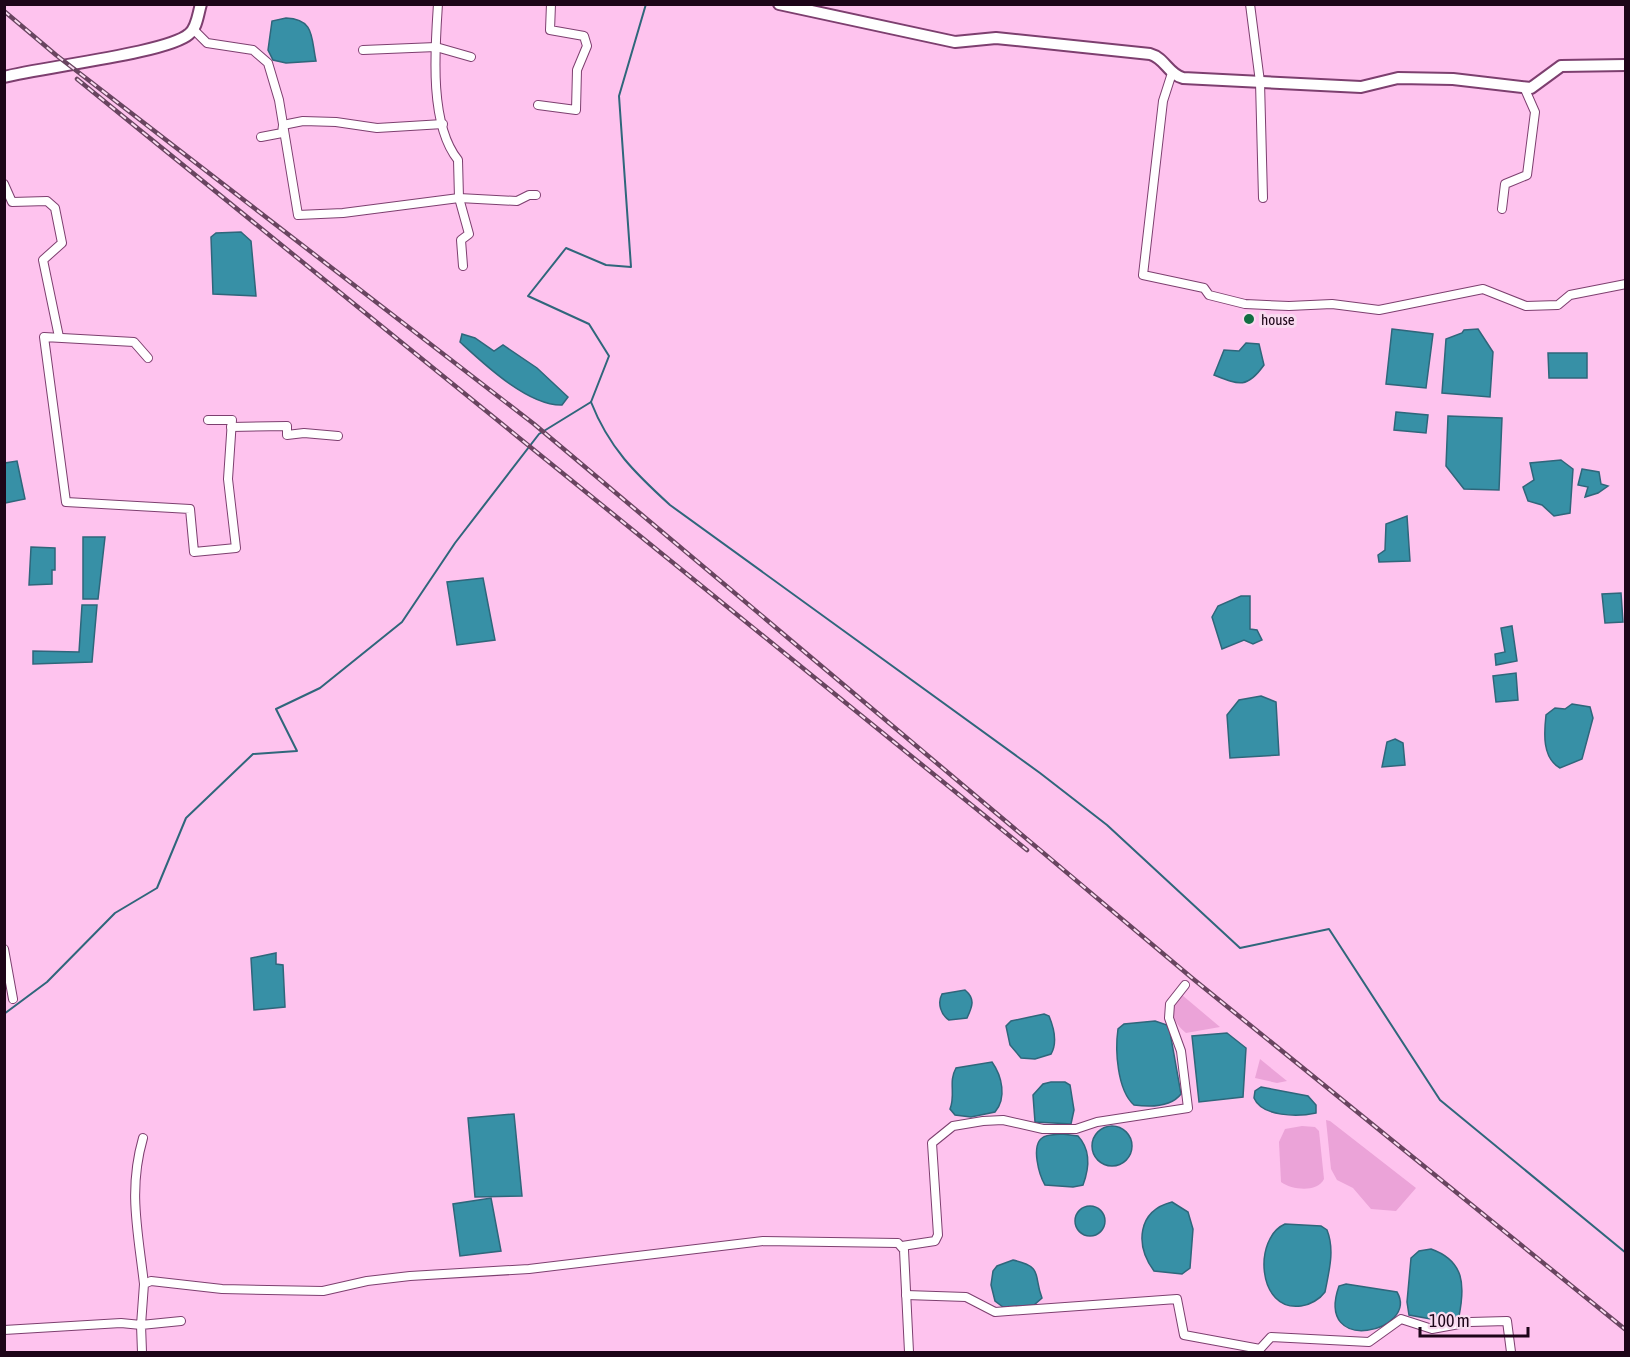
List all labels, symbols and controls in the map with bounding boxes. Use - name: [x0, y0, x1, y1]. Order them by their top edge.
- place label: house: [1261, 311, 1295, 328]
- marker: house: [1242, 312, 1256, 326]
- scale bar: [1420, 1300, 1528, 1338]
- text: 100 m: [1429, 1310, 1470, 1331]

